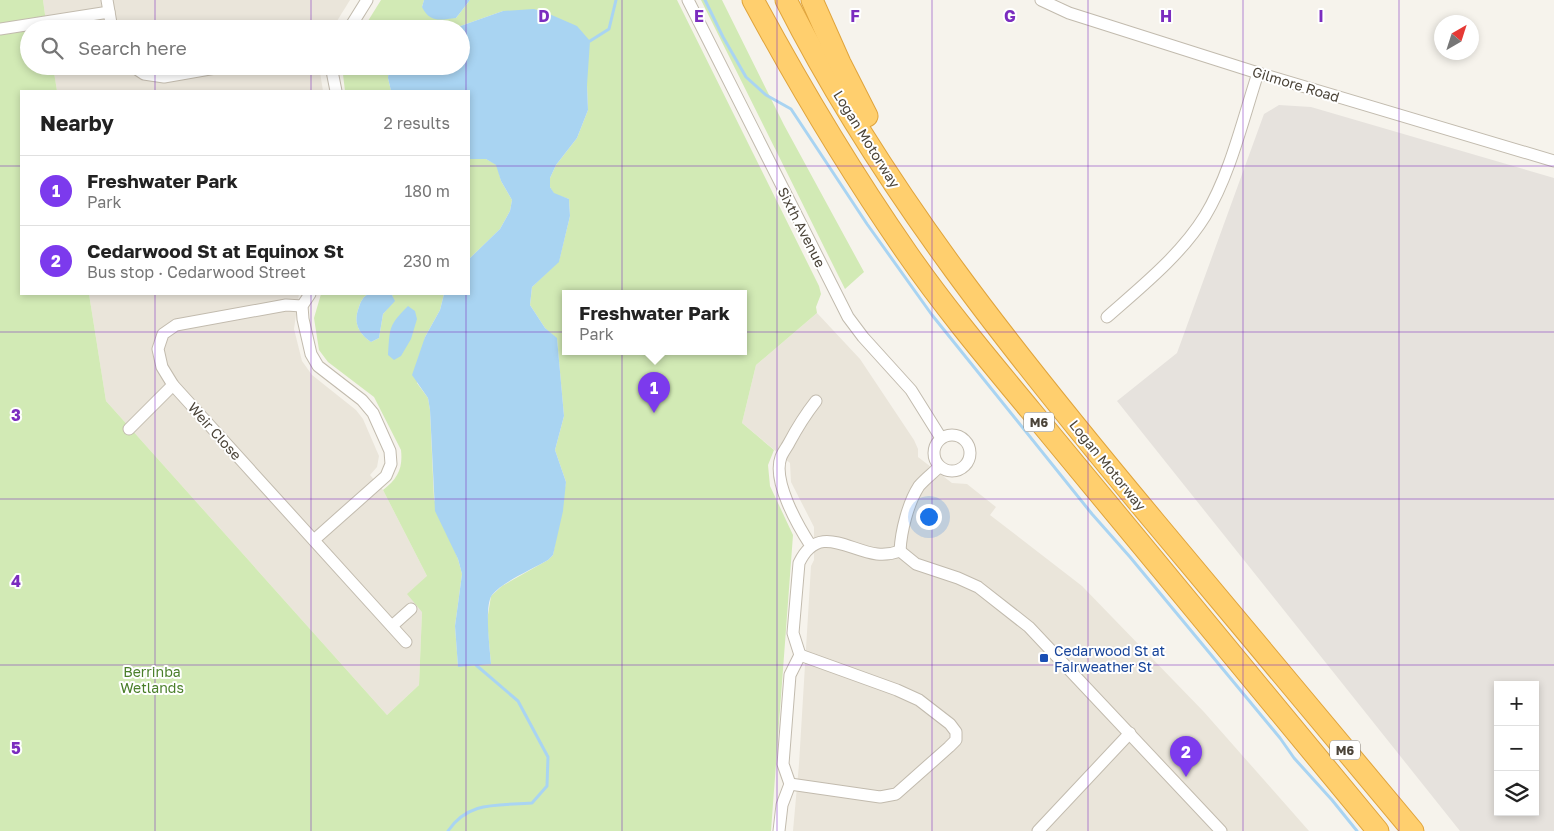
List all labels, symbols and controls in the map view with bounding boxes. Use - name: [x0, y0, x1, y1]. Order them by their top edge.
- text: D: [538, 6, 550, 26]
- text: E: [694, 6, 704, 26]
- text: F: [850, 6, 860, 26]
- text: G: [1004, 6, 1016, 26]
- text: H: [1160, 6, 1172, 26]
- text: I: [1318, 6, 1324, 26]
- north arrow: [1434, 15, 1479, 60]
- search box: [20, 20, 470, 75]
- icon: search: [38, 34, 66, 62]
- text: Search here: [78, 36, 187, 59]
- street label: Gilmore Road: [1250, 63, 1342, 105]
- street label: Logan Motorway: [830, 87, 904, 191]
- text: Nearby: [40, 110, 114, 136]
- text: 2 results: [384, 113, 450, 133]
- text: Freshwater Park: [87, 169, 238, 192]
- text: 1: [52, 181, 60, 201]
- text: 180 m: [404, 181, 450, 201]
- street label: Sixth Avenue: [774, 184, 830, 270]
- text: Park: [87, 192, 122, 212]
- text: Cedarwood St at Equinox St: [87, 239, 344, 262]
- text: 2: [51, 251, 61, 271]
- text: 230 m: [403, 251, 450, 271]
- text: Bus stop · Cedarwood Street: [87, 262, 306, 282]
- popup: [562, 290, 747, 355]
- text: Freshwater Park: [579, 301, 730, 324]
- text: Park: [579, 324, 614, 344]
- pin: 1: [638, 372, 670, 413]
- street label: Weir Close: [185, 399, 245, 463]
- text: 3: [11, 405, 21, 425]
- road number: M6: [1024, 412, 1054, 432]
- street label: Logan Motorway: [1066, 416, 1150, 514]
- your location: [916, 504, 942, 530]
- text: 4: [11, 571, 21, 591]
- place label: Cedarwood St at Fairweather St: [1054, 642, 1165, 675]
- marker: Cedarwood St at Fairweather St: [1038, 652, 1050, 664]
- park label: Berrinba Wetlands: [120, 663, 184, 696]
- map controls: [1494, 681, 1539, 816]
- button: +: [1494, 681, 1539, 726]
- button: −: [1494, 726, 1539, 771]
- pin: 2: [1170, 736, 1202, 777]
- text: 5: [11, 738, 21, 758]
- road number: M6: [1330, 740, 1360, 760]
- button: layers: [1494, 771, 1539, 816]

